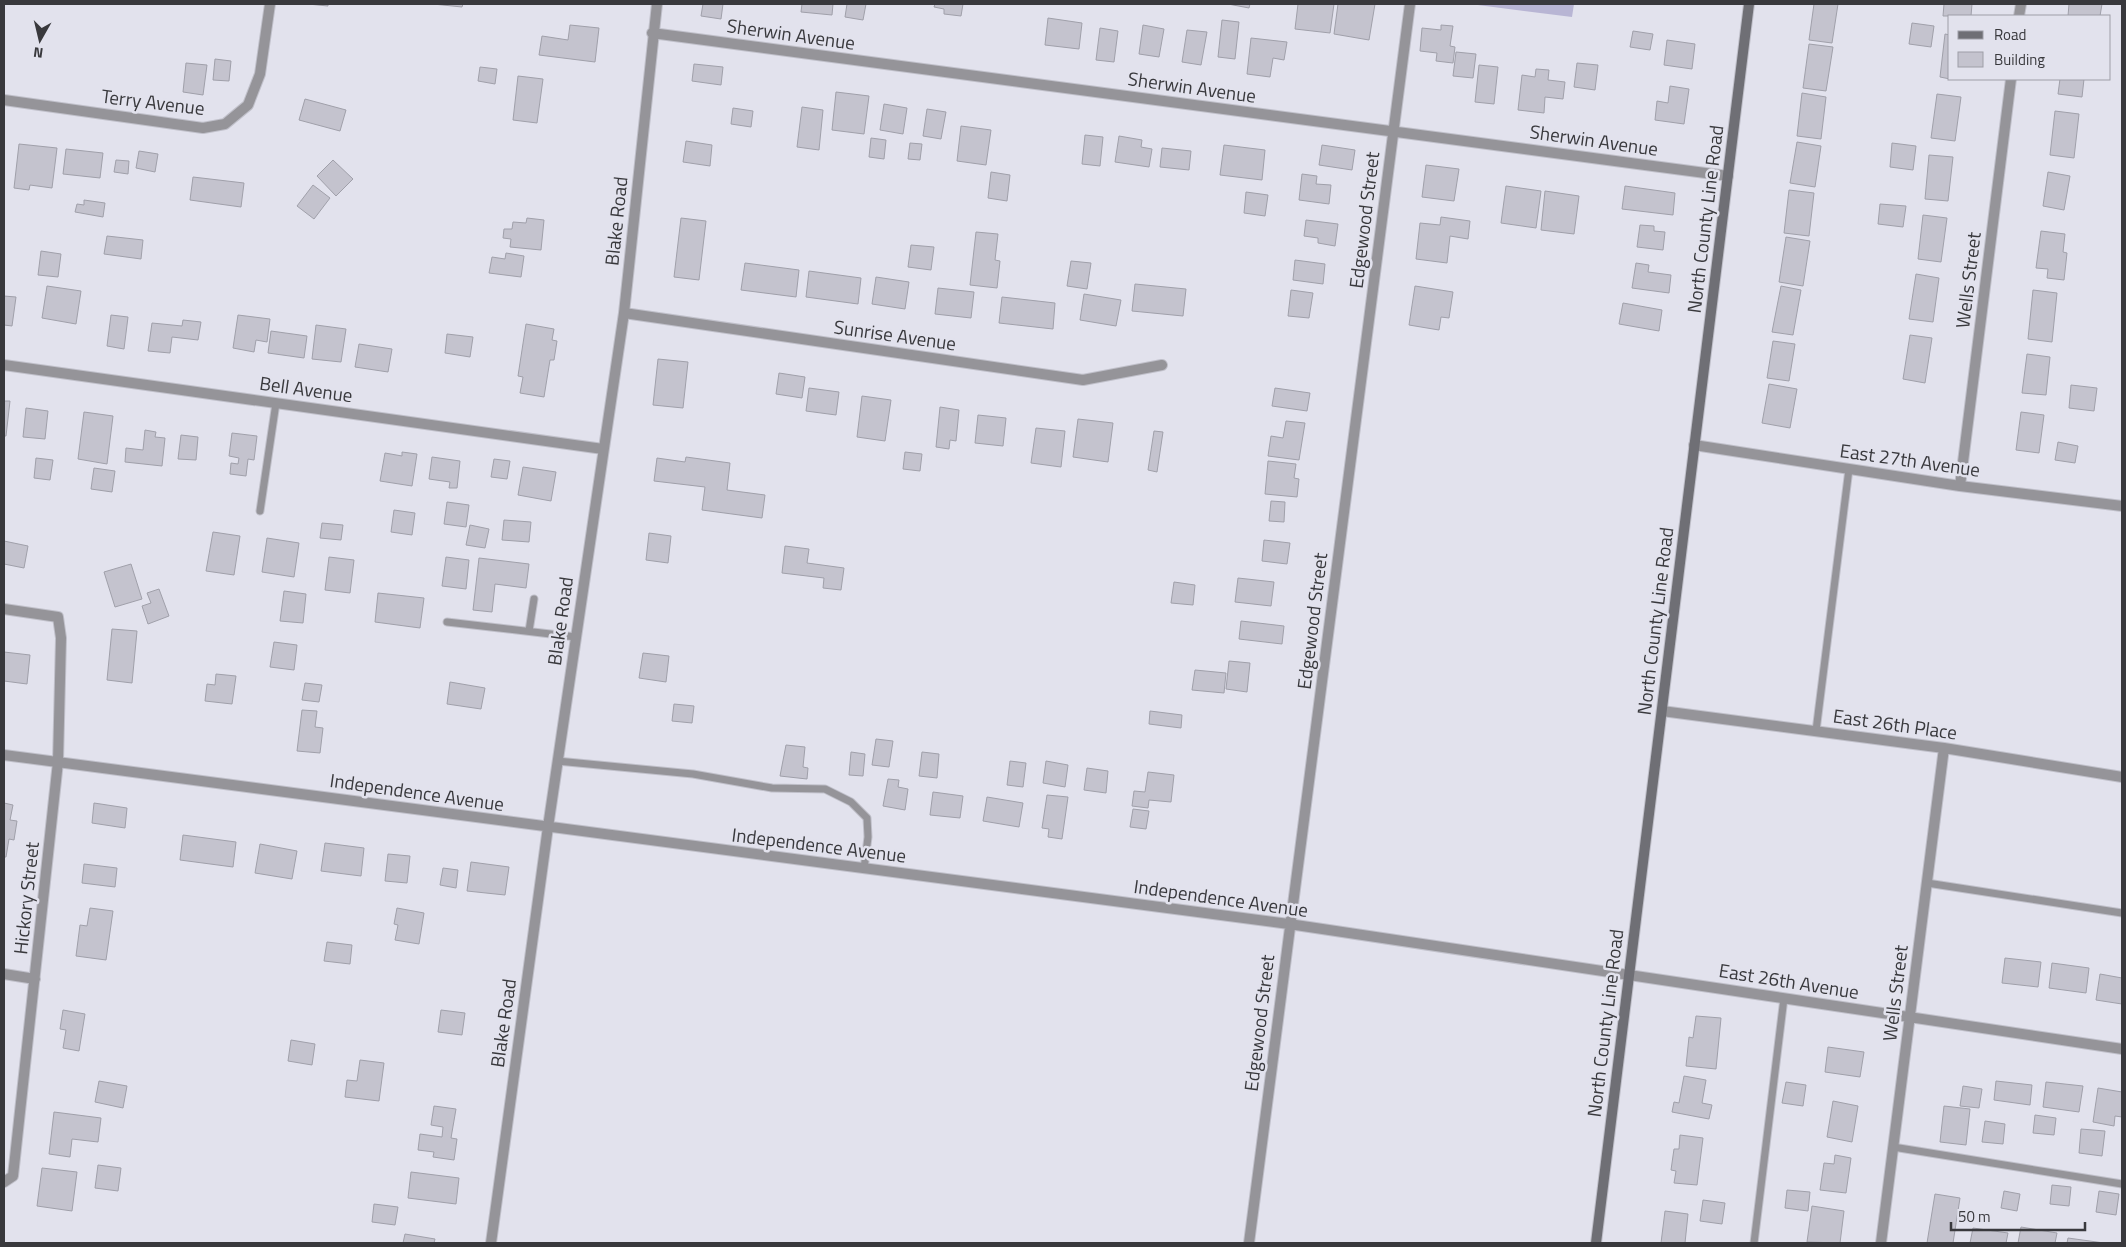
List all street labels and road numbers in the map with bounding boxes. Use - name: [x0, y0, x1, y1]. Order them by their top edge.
- street label: Sherwin Avenue: [725, 10, 857, 57]
- street label: Sherwin Avenue: [1126, 63, 1258, 110]
- street label: Terry Avenue: [100, 81, 206, 122]
- street label: Sherwin Avenue: [1528, 116, 1660, 163]
- street label: North County Line Road: [1679, 123, 1730, 315]
- street label: Edgewood Street: [1341, 150, 1386, 290]
- street label: Blake Road: [596, 175, 635, 267]
- street label: Wells Street: [1947, 230, 1988, 330]
- street label: Sunrise Avenue: [832, 312, 958, 357]
- street label: Bell Avenue: [258, 368, 354, 409]
- street label: East 27th Avenue: [1838, 435, 1982, 484]
- street label: North County Line Road: [1629, 525, 1680, 717]
- street label: Edgewood Street: [1289, 551, 1334, 691]
- street label: Blake Road: [539, 575, 580, 667]
- street label: East 26th Place: [1831, 700, 1959, 747]
- street label: Independence Avenue: [328, 765, 506, 818]
- street label: Independence Avenue: [730, 819, 908, 870]
- street label: Hickory Street: [5, 840, 46, 956]
- street label: Independence Avenue: [1132, 871, 1310, 924]
- street label: North County Line Road: [1579, 927, 1630, 1119]
- street label: Wells Street: [1874, 943, 1915, 1043]
- street label: Edgewood Street: [1236, 953, 1281, 1093]
- street label: East 26th Avenue: [1717, 955, 1861, 1006]
- street label: Blake Road: [482, 977, 523, 1069]

